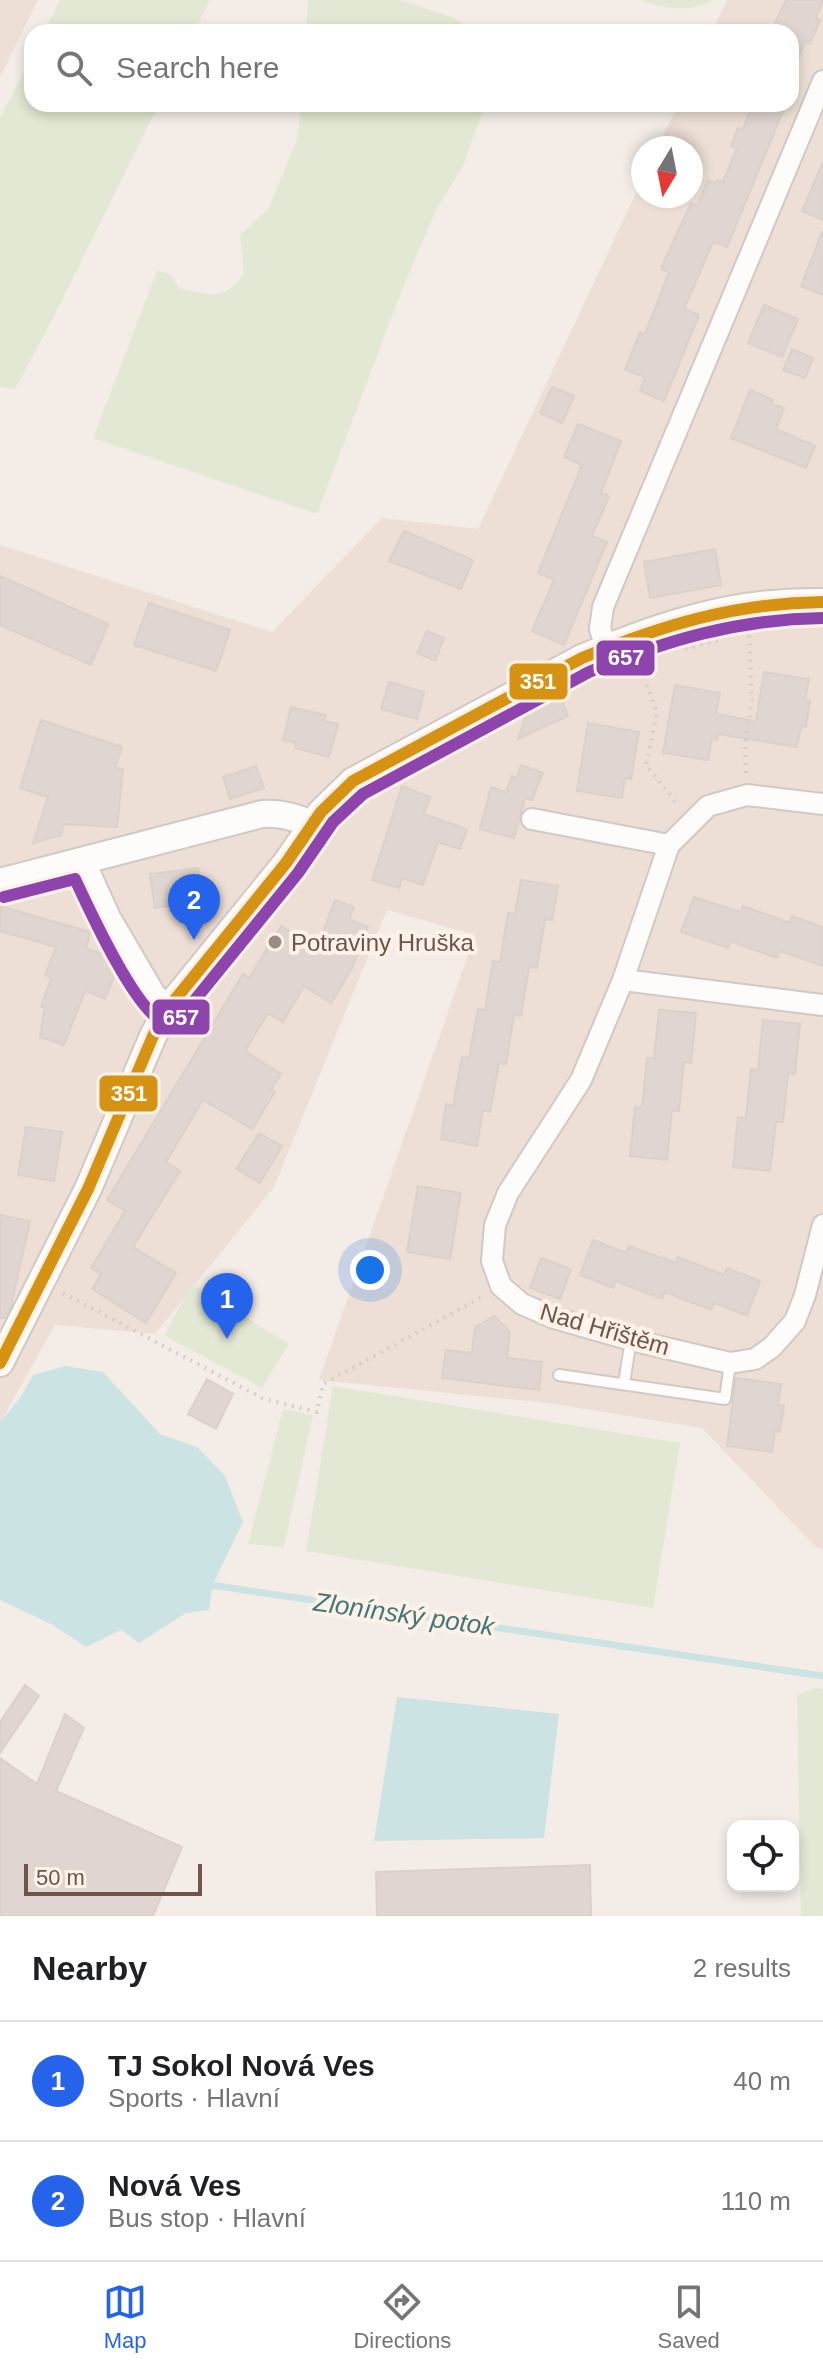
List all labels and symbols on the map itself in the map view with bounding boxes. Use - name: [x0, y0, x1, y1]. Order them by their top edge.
- north arrow: [631, 136, 703, 208]
- line badge: 657: [595, 639, 656, 677]
- text: 657: [608, 645, 644, 670]
- line badge: 351: [508, 662, 569, 701]
- text: 351: [520, 669, 556, 694]
- pin: 2: [168, 874, 220, 940]
- place label: Potraviny Hruška: [291, 929, 474, 956]
- marker: Potraviny Hruška: [266, 933, 284, 951]
- line badge: 657: [151, 998, 211, 1036]
- text: 657: [163, 1005, 199, 1030]
- line badge: 351: [98, 1074, 159, 1113]
- text: 351: [111, 1081, 147, 1106]
- your location: [350, 1250, 390, 1290]
- pin: 1: [201, 1273, 253, 1339]
- street label: Nad Hřištěm: [537, 1298, 673, 1360]
- water label: Zlonínský potok: [311, 1586, 498, 1642]
- scale bar: [24, 1860, 202, 1896]

